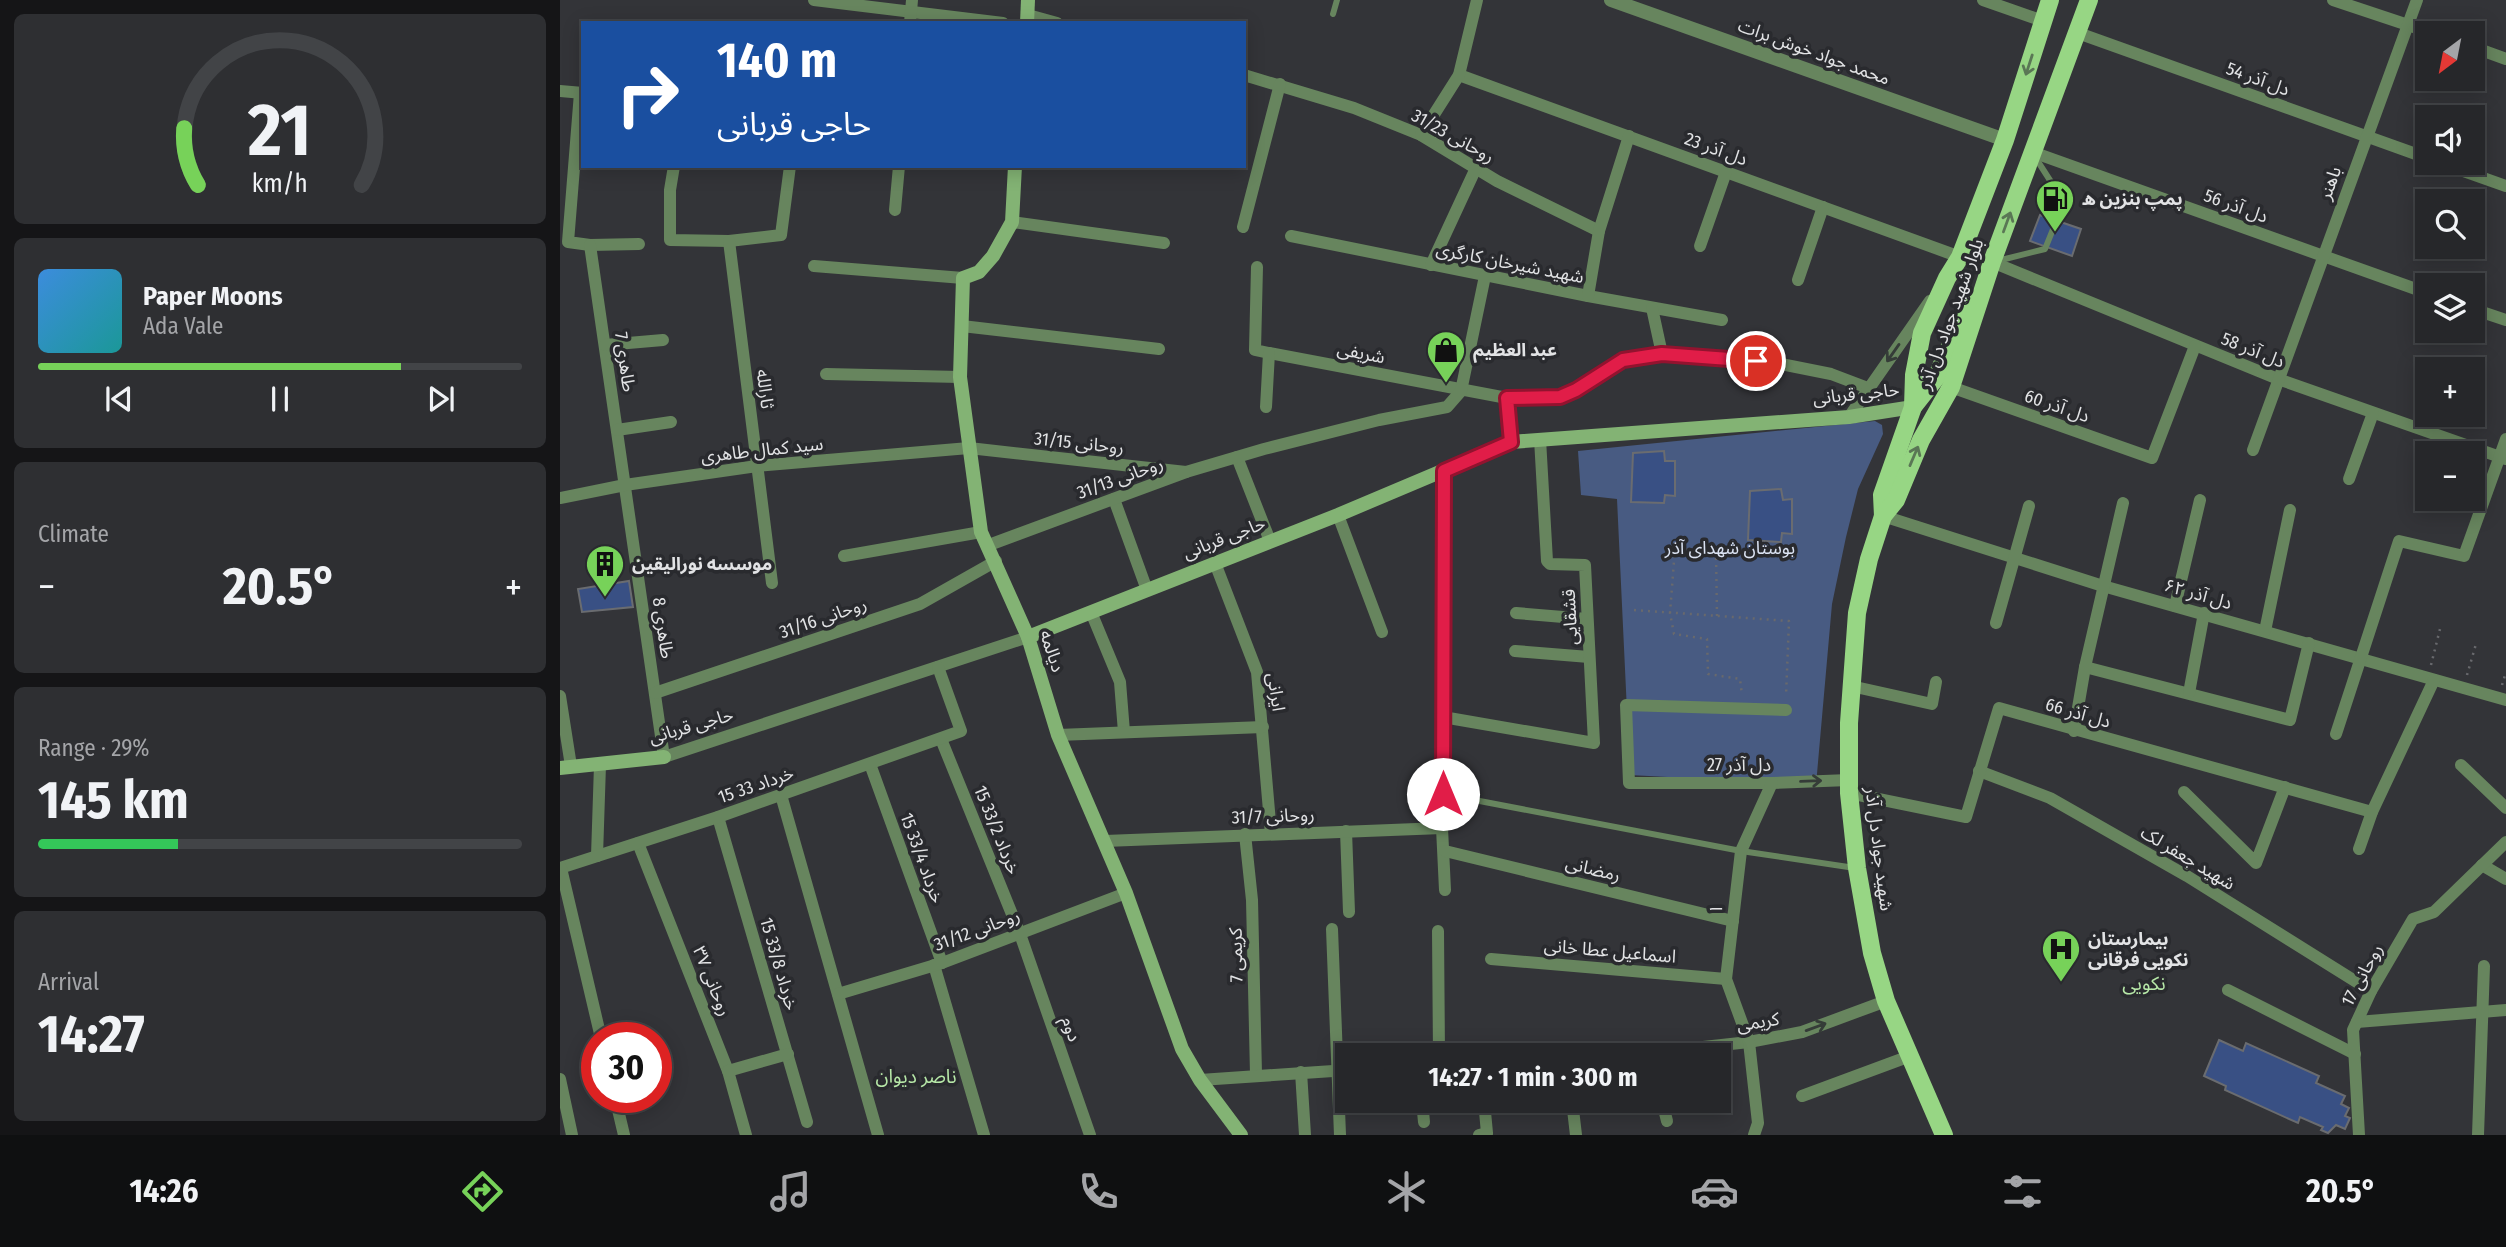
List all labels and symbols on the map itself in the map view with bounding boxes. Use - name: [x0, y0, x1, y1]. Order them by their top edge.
- street label: محمد جواد خوش برات: [1735, 14, 1893, 90]
- north arrow: [2415, 21, 2485, 91]
- one-way arrow: [2022, 53, 2034, 75]
- street label: دل آذر 54: [2223, 57, 2293, 101]
- street label: روحانی 31/23: [1408, 104, 1498, 168]
- street label: دل آذر 23: [1682, 128, 1750, 170]
- street label: باهنر: [2314, 163, 2346, 204]
- fuel station icon: پمپ بنزین ه: [2034, 178, 2076, 233]
- street label: دل آذر 56: [2201, 184, 2271, 228]
- place label: پمپ بنزین ه: [2082, 188, 2183, 211]
- one-way arrow: [2002, 212, 2014, 234]
- street label: بلوار شهید جواد دل آذر: [1913, 236, 1988, 393]
- street label: شهید شیرخان کارگری: [1434, 238, 1586, 288]
- street label: دل آذر 58: [2218, 327, 2288, 373]
- shop icon: عبد العظيم: [1425, 329, 1467, 384]
- street label: طاهری 7: [610, 331, 640, 393]
- pin: [1726, 331, 1786, 391]
- street label: شریفی: [1335, 338, 1387, 368]
- place label: عبد العظيم: [1473, 339, 1557, 363]
- one-way arrow: [1886, 343, 1900, 362]
- street label: ثارالله: [752, 368, 778, 410]
- street label: حاجی قربانی: [1812, 379, 1900, 409]
- street label: دل آذر 60: [2022, 385, 2092, 427]
- street label: روحانی 31/15: [1033, 427, 1125, 459]
- street label: سید کمال طاهری: [700, 433, 824, 467]
- one-way arrow: [1908, 445, 1921, 467]
- street label: روحانی 31/13: [1074, 452, 1166, 504]
- street label: حاجی قربانی: [1180, 512, 1268, 564]
- park label: بوستان شهدای آذر: [1664, 537, 1795, 559]
- building icon: موسسه نورالیقین: [584, 543, 626, 598]
- place label: موسسه نورالیقین: [632, 553, 772, 575]
- street label: دل آذر ۶۲: [2162, 574, 2234, 614]
- street label: قشقایی: [1558, 588, 1582, 646]
- street label: روحانی 31/16: [776, 593, 870, 643]
- street label: طاهری 8: [648, 596, 678, 660]
- street label: دیالمه: [1035, 627, 1069, 675]
- street label: ایرانی: [1262, 671, 1290, 713]
- street label: دل آذر 66: [2043, 693, 2113, 733]
- street label: حاجی قربانی: [646, 703, 736, 749]
- street label: دل آذر 27: [1707, 754, 1771, 776]
- position arrow: [1406, 757, 1480, 831]
- street label: 15 خرداد 33: [715, 762, 797, 808]
- one-way arrow: [1799, 775, 1822, 788]
- street label: 15 خرداد 33/2: [969, 782, 1025, 878]
- street label: شهید جواد دل آذر: [1860, 785, 1898, 912]
- street label: روحانی 31/7: [1231, 804, 1315, 828]
- street label: 15 خرداد 33/4: [895, 810, 949, 906]
- street label: شهید جعفر لک: [2137, 821, 2239, 895]
- street label: رمضانی: [1563, 852, 1623, 886]
- street label: ۱: [1705, 903, 1727, 915]
- street label: روحانی 31/12: [931, 904, 1023, 956]
- street label: 15 خرداد 33/8: [755, 915, 803, 1013]
- street label: کریمی 7: [1225, 927, 1247, 982]
- hospital icon: بیمارستان نکویی فرقانی: [2040, 928, 2082, 983]
- place label: بیمارستان نکویی فرقانی: [2088, 928, 2188, 971]
- street label: اسماعیل عطا خانی: [1543, 934, 1677, 968]
- street label: روحانی 17: [2337, 940, 2387, 1010]
- street label: روحانی ۳۷: [688, 943, 736, 1019]
- district label: نکویی: [2122, 972, 2166, 995]
- street label: کریمی: [1735, 1008, 1782, 1036]
- street label: دوم: [1054, 1013, 1086, 1046]
- one-way arrow: [1804, 1020, 1826, 1032]
- speed limit sign: 30: [581, 1022, 672, 1113]
- district label: ناصر دیوان: [875, 1065, 957, 1088]

